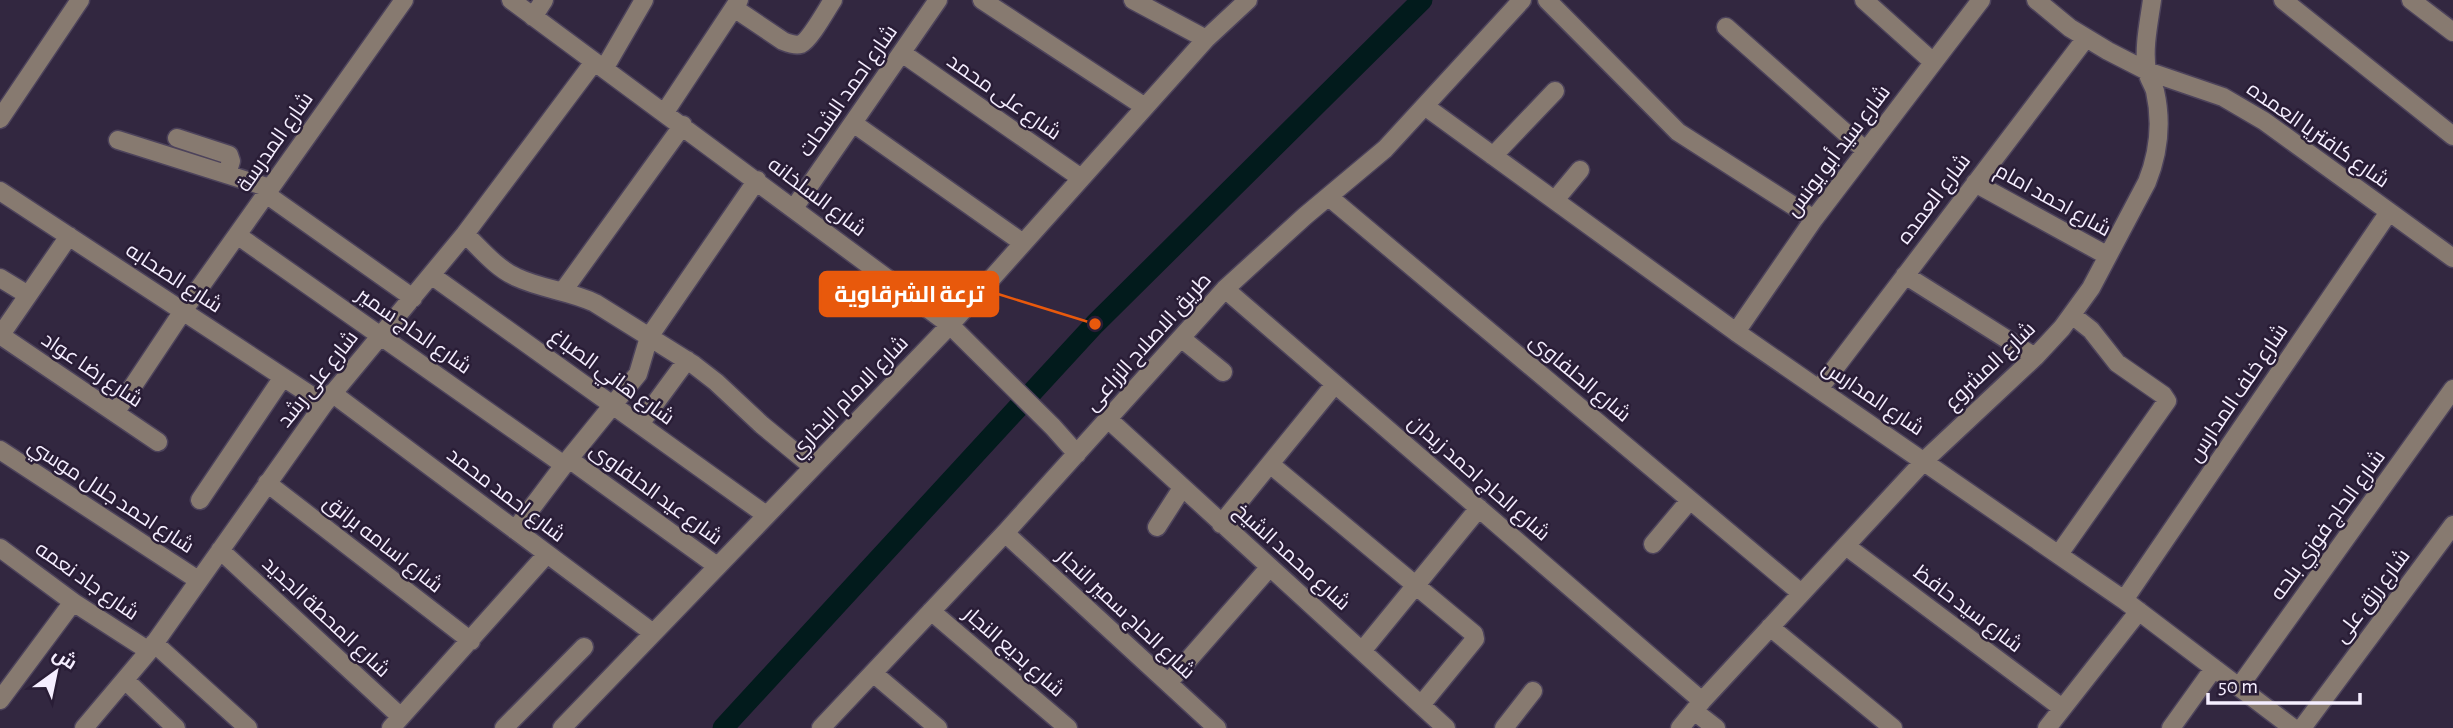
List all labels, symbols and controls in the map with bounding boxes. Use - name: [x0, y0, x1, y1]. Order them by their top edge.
- street label: شارع احمد الشحات: [795, 21, 904, 162]
- street label: شارع على محمد: [942, 50, 1065, 146]
- street label: شارع كافتريا العمده: [2241, 78, 2393, 194]
- street label: شارع سيد أبو يونس: [1779, 79, 1897, 223]
- street label: شارع المدرسة: [233, 88, 319, 197]
- street label: شارع العمده: [1894, 150, 1977, 250]
- street label: شارع السلخانه: [762, 154, 870, 243]
- street label: شارع احمد امام: [1990, 160, 2114, 243]
- street label: شارع الصحابه: [120, 239, 226, 319]
- street label: طريق الاصلاح الزراعى: [1081, 269, 1217, 417]
- callout: ترعة الشرقاوية: [820, 272, 998, 316]
- text: ترعة الشرقاوية: [834, 282, 984, 308]
- street label: شارع الحاج سمير: [351, 283, 475, 381]
- street label: شارع المشروع: [1941, 318, 2041, 416]
- street label: شارع خلف المدارس: [2184, 320, 2294, 467]
- street label: شارع هاني الصباغ: [543, 325, 678, 433]
- street label: شارع على رشد: [274, 327, 364, 433]
- street label: شارع رضا عواد: [36, 329, 146, 414]
- street label: شارع الحلفاوى: [1524, 330, 1634, 428]
- street label: شارع الامام البخاري: [786, 332, 916, 465]
- street label: شارع المدارس: [1817, 356, 1928, 442]
- street label: شارع الحاج احمد زيدان: [1402, 411, 1554, 547]
- street label: شارع احمد جلال موسي: [22, 435, 198, 561]
- street label: شارع عيد الحلفاوى: [584, 439, 726, 551]
- street label: شارع احمد محمد: [441, 444, 569, 548]
- street label: شارع الحاج فوزي بلحه: [2267, 446, 2393, 607]
- street label: شارع اسامه برانق: [318, 491, 446, 599]
- street label: شارع محمد الشيخ: [1228, 500, 1354, 617]
- street label: شارع جاد نعمه: [30, 538, 143, 627]
- street label: شارع الحاج سمير النجار: [1050, 544, 1199, 685]
- street label: شارع رزق على: [2330, 545, 2416, 649]
- street label: شارع المحطة الجديد: [256, 553, 394, 683]
- street label: شارع سيد حافظ: [1908, 562, 2026, 659]
- street label: شارع بديع النجار: [957, 602, 1068, 703]
- north arrow: [21, 637, 91, 707]
- text: ش: [48, 644, 80, 674]
- scale bar: [2208, 662, 2360, 706]
- text: 50 m: [2218, 676, 2258, 697]

